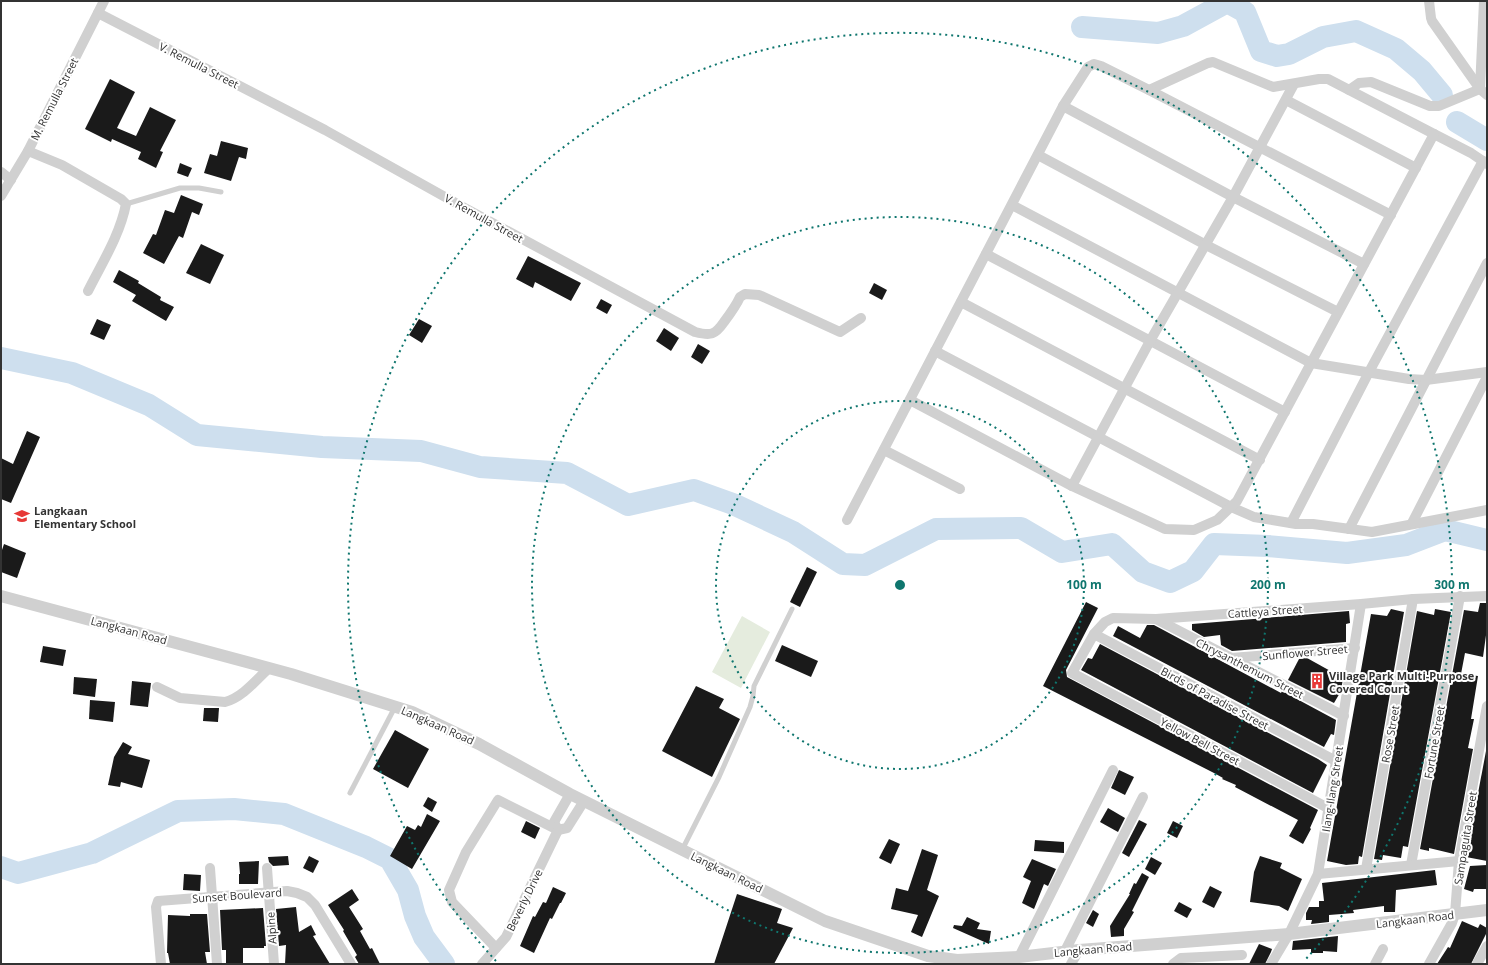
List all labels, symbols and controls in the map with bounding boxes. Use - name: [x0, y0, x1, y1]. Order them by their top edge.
- street label: V. Remulla Street: [157, 38, 241, 92]
- street label: M. Remulla Street: [27, 55, 81, 143]
- street label: V. Remulla Street: [442, 190, 526, 246]
- place label: Langkaan Elementary School: [34, 503, 136, 531]
- school or university icon: Langkaan Elementary School: [13, 507, 31, 525]
- text: 100 m: [1066, 576, 1102, 593]
- text: 200 m: [1250, 576, 1286, 593]
- text: 300 m: [1434, 576, 1470, 593]
- centre of rings: [893, 578, 907, 592]
- street label: Cattleya Street: [1227, 601, 1303, 621]
- street label: Langkaan Road: [89, 613, 169, 647]
- street label: Chrysanthemum Street: [1193, 634, 1307, 702]
- street label: Sunflower Street: [1262, 641, 1348, 663]
- street label: Birds of Paradise Street: [1158, 663, 1272, 733]
- place label: Village Park Multi-Purpose Covered Court: [1329, 668, 1475, 696]
- building icon: Village Park Multi-Purpose Covered Court: [1308, 672, 1326, 690]
- street label: Langkaan Road: [399, 702, 477, 748]
- street label: Rose Street: [1378, 704, 1402, 764]
- street label: Fortune Street: [1420, 704, 1448, 780]
- street label: Yellow Bell Street: [1157, 714, 1243, 768]
- street label: Ilang-Ilang Street: [1318, 745, 1346, 833]
- street label: Sampaguita Street: [1450, 790, 1480, 886]
- street label: Langkaan Road: [688, 848, 766, 896]
- street label: Beverly Drive: [502, 866, 546, 934]
- street label: Sunset Boulevard: [192, 884, 282, 906]
- street label: Langkaan Road: [1375, 907, 1455, 931]
- street label: Alpine: [262, 911, 280, 945]
- street label: Langkaan Road: [1053, 938, 1133, 960]

